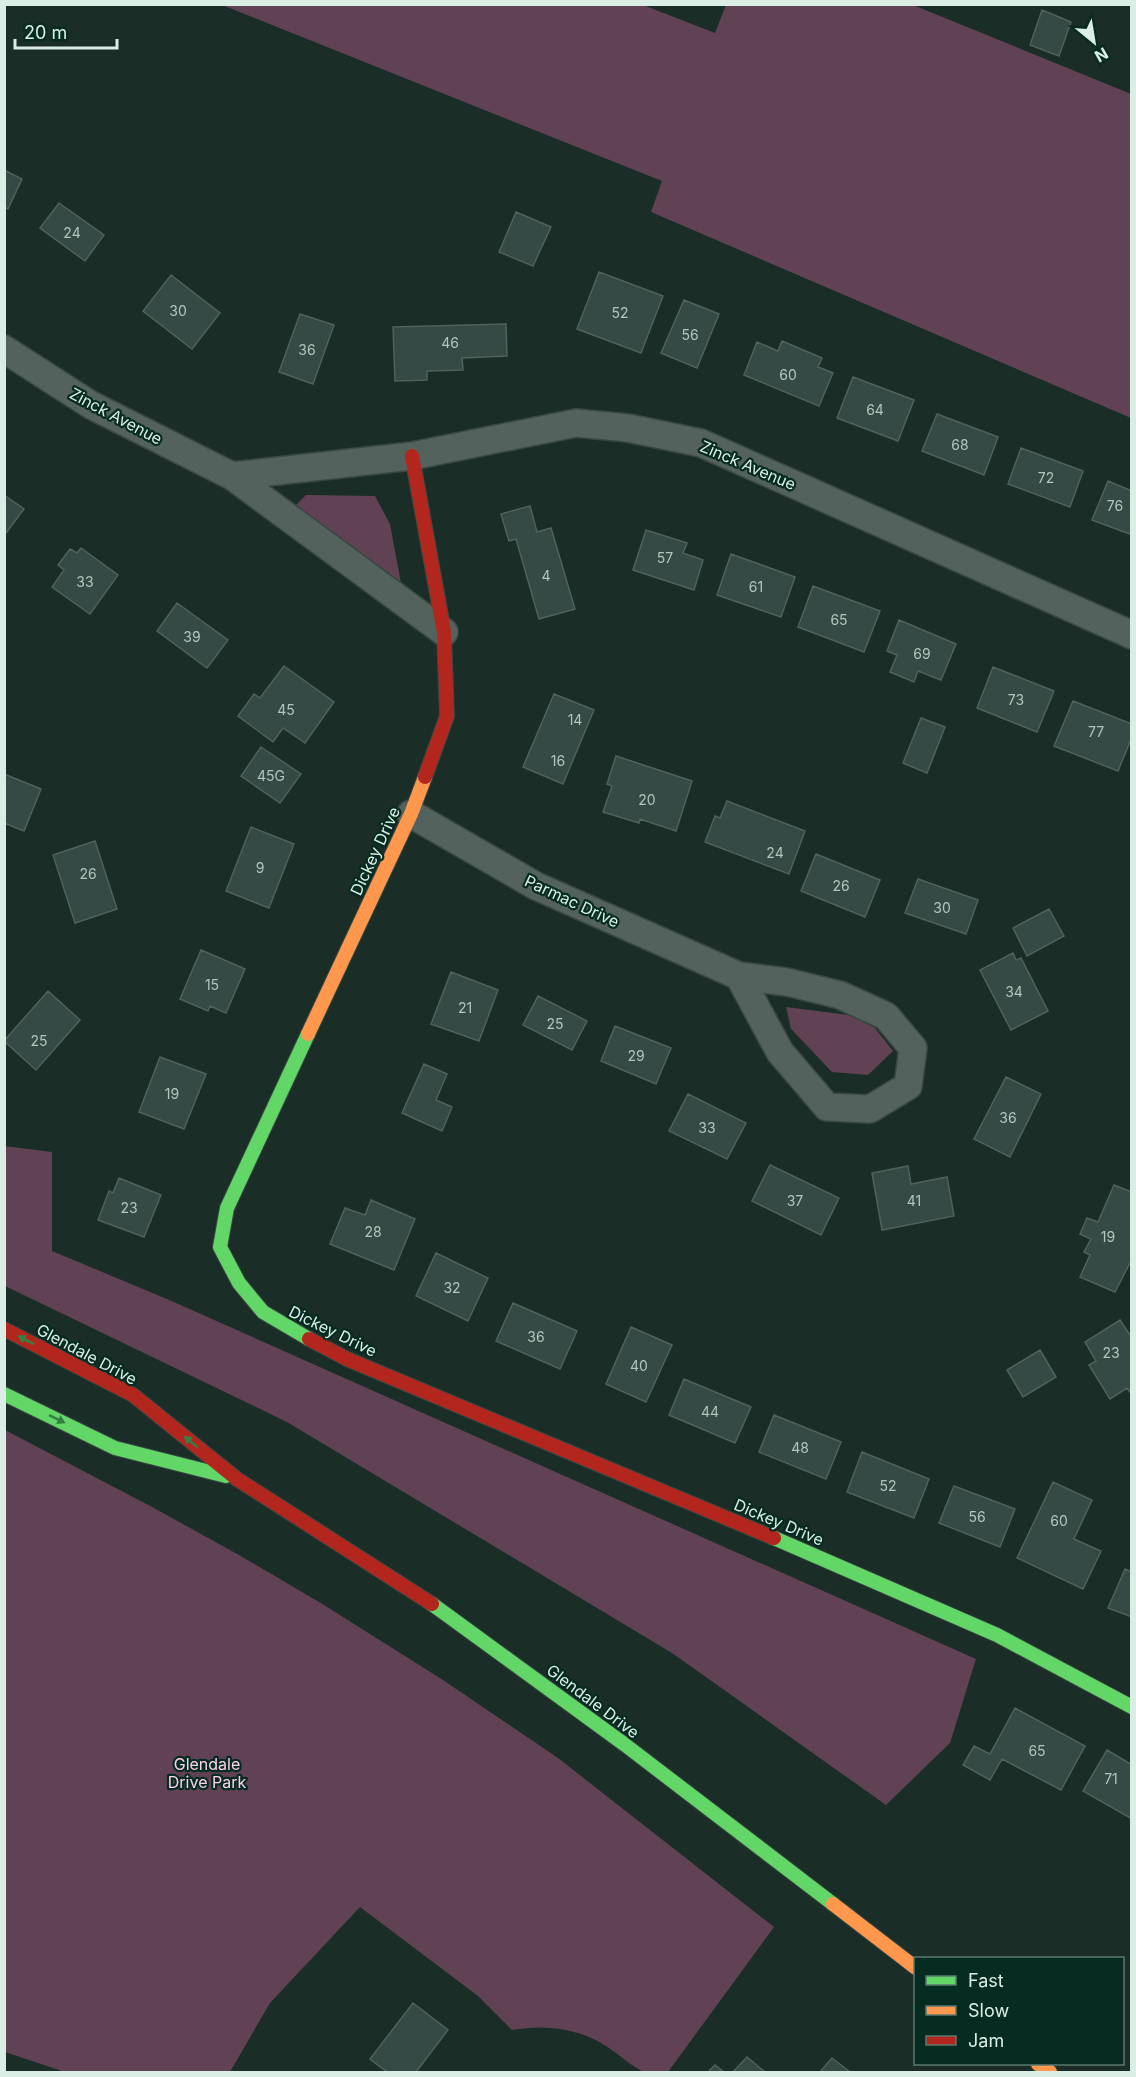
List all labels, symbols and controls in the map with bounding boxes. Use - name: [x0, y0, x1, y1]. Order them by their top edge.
- scale bar: [15, 12, 117, 50]
- north arrow: [1064, 12, 1124, 72]
- text: 20 m: [24, 22, 67, 43]
- text: N: [1091, 43, 1112, 67]
- house number: 24: [63, 224, 81, 241]
- house number: 30: [169, 302, 187, 319]
- house number: 52: [611, 304, 629, 321]
- house number: 56: [681, 326, 699, 343]
- house number: 46: [441, 334, 459, 351]
- house number: 36: [298, 341, 316, 358]
- house number: 60: [779, 366, 797, 383]
- street label: Zinck Avenue: [66, 383, 166, 449]
- house number: 64: [866, 401, 884, 418]
- street label: Zinck Avenue: [697, 436, 799, 494]
- house number: 68: [951, 436, 969, 453]
- house number: 72: [1038, 469, 1054, 486]
- house number: 76: [1107, 497, 1123, 514]
- house number: 57: [657, 549, 673, 566]
- house number: 4: [541, 567, 551, 584]
- house number: 33: [76, 573, 94, 590]
- house number: 61: [749, 578, 763, 595]
- house number: 65: [830, 611, 848, 628]
- house number: 39: [183, 628, 201, 645]
- house number: 69: [913, 645, 931, 662]
- house number: 73: [1008, 691, 1024, 708]
- house number: 45: [277, 701, 295, 718]
- house number: 14: [568, 711, 582, 728]
- house number: 77: [1088, 723, 1104, 740]
- house number: 16: [551, 752, 565, 769]
- house number: 45G: [257, 767, 285, 784]
- house number: 20: [638, 791, 656, 808]
- street label: Dickey Drive: [346, 804, 404, 898]
- house number: 24: [766, 844, 784, 861]
- house number: 9: [256, 859, 264, 876]
- house number: 26: [79, 865, 97, 882]
- street label: Parmac Drive: [522, 870, 622, 932]
- house number: 26: [832, 877, 850, 894]
- house number: 30: [933, 899, 951, 916]
- house number: 15: [205, 976, 219, 993]
- house number: 34: [1005, 983, 1023, 1000]
- house number: 21: [458, 999, 472, 1016]
- house number: 25: [546, 1015, 564, 1032]
- house number: 25: [30, 1032, 48, 1049]
- house number: 29: [627, 1047, 645, 1064]
- house number: 19: [165, 1085, 179, 1102]
- house number: 36: [999, 1109, 1017, 1126]
- house number: 33: [698, 1119, 716, 1136]
- house number: 37: [787, 1192, 803, 1209]
- house number: 41: [907, 1192, 921, 1209]
- house number: 23: [120, 1199, 138, 1216]
- house number: 28: [364, 1223, 382, 1240]
- house number: 19: [1101, 1228, 1115, 1245]
- house number: 32: [443, 1279, 461, 1296]
- street label: Dickey Drive: [286, 1301, 380, 1361]
- street label: Glendale Drive: [33, 1319, 141, 1389]
- house number: 36: [527, 1328, 545, 1345]
- one-way arrow: [17, 1335, 34, 1345]
- house number: 23: [1102, 1344, 1120, 1361]
- house number: 40: [630, 1357, 648, 1374]
- house number: 44: [701, 1403, 719, 1420]
- one-way arrow: [48, 1414, 66, 1424]
- one-way arrow: [183, 1436, 199, 1449]
- house number: 48: [791, 1439, 809, 1456]
- house number: 52: [879, 1477, 897, 1494]
- street label: Dickey Drive: [731, 1494, 827, 1550]
- house number: 56: [968, 1508, 986, 1525]
- house number: 60: [1050, 1512, 1068, 1529]
- street label: Glendale Drive: [543, 1660, 643, 1742]
- house number: 65: [1028, 1742, 1046, 1759]
- park label: Glendale Drive Park: [168, 1754, 246, 1792]
- house number: 71: [1104, 1770, 1118, 1787]
- legend: [914, 1957, 1124, 2065]
- text: Fast: [968, 1970, 1004, 1991]
- text: Slow: [968, 2000, 1009, 2021]
- text: Jam: [968, 2030, 1004, 2051]

